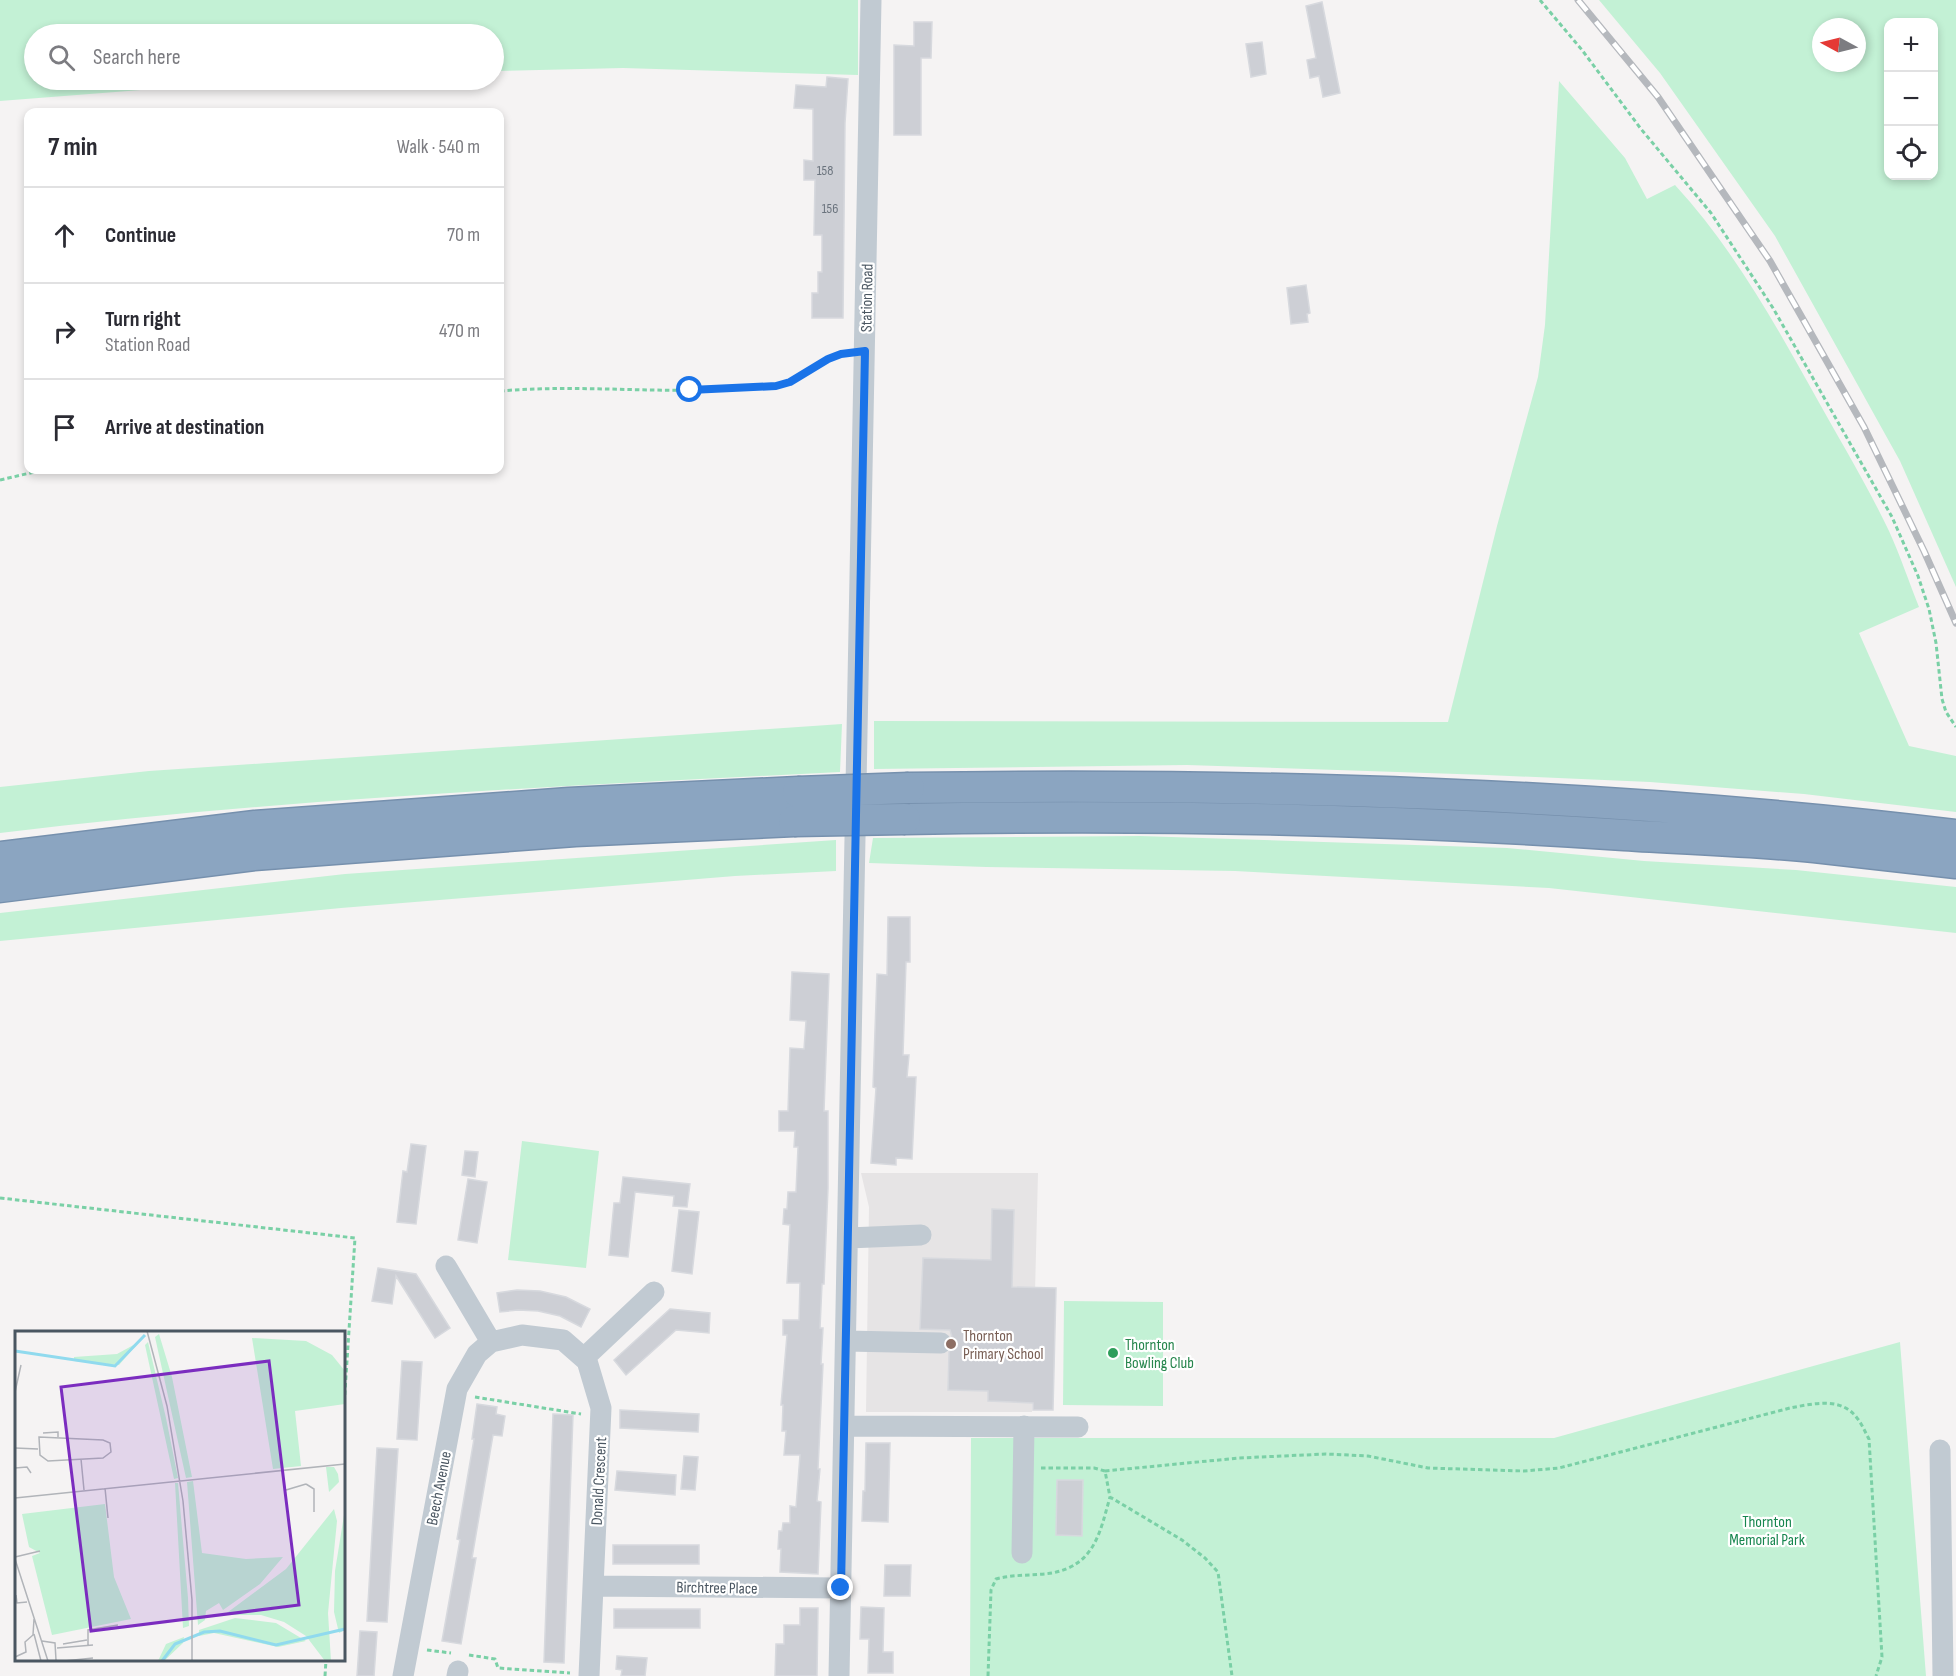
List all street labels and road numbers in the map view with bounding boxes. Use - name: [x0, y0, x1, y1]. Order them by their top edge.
- street label: Station Road: [857, 264, 878, 332]
- street label: Donald Crescent: [588, 1436, 611, 1526]
- street label: Beech Avenue: [423, 1450, 456, 1527]
- street label: Birchtree Place: [676, 1578, 758, 1599]

